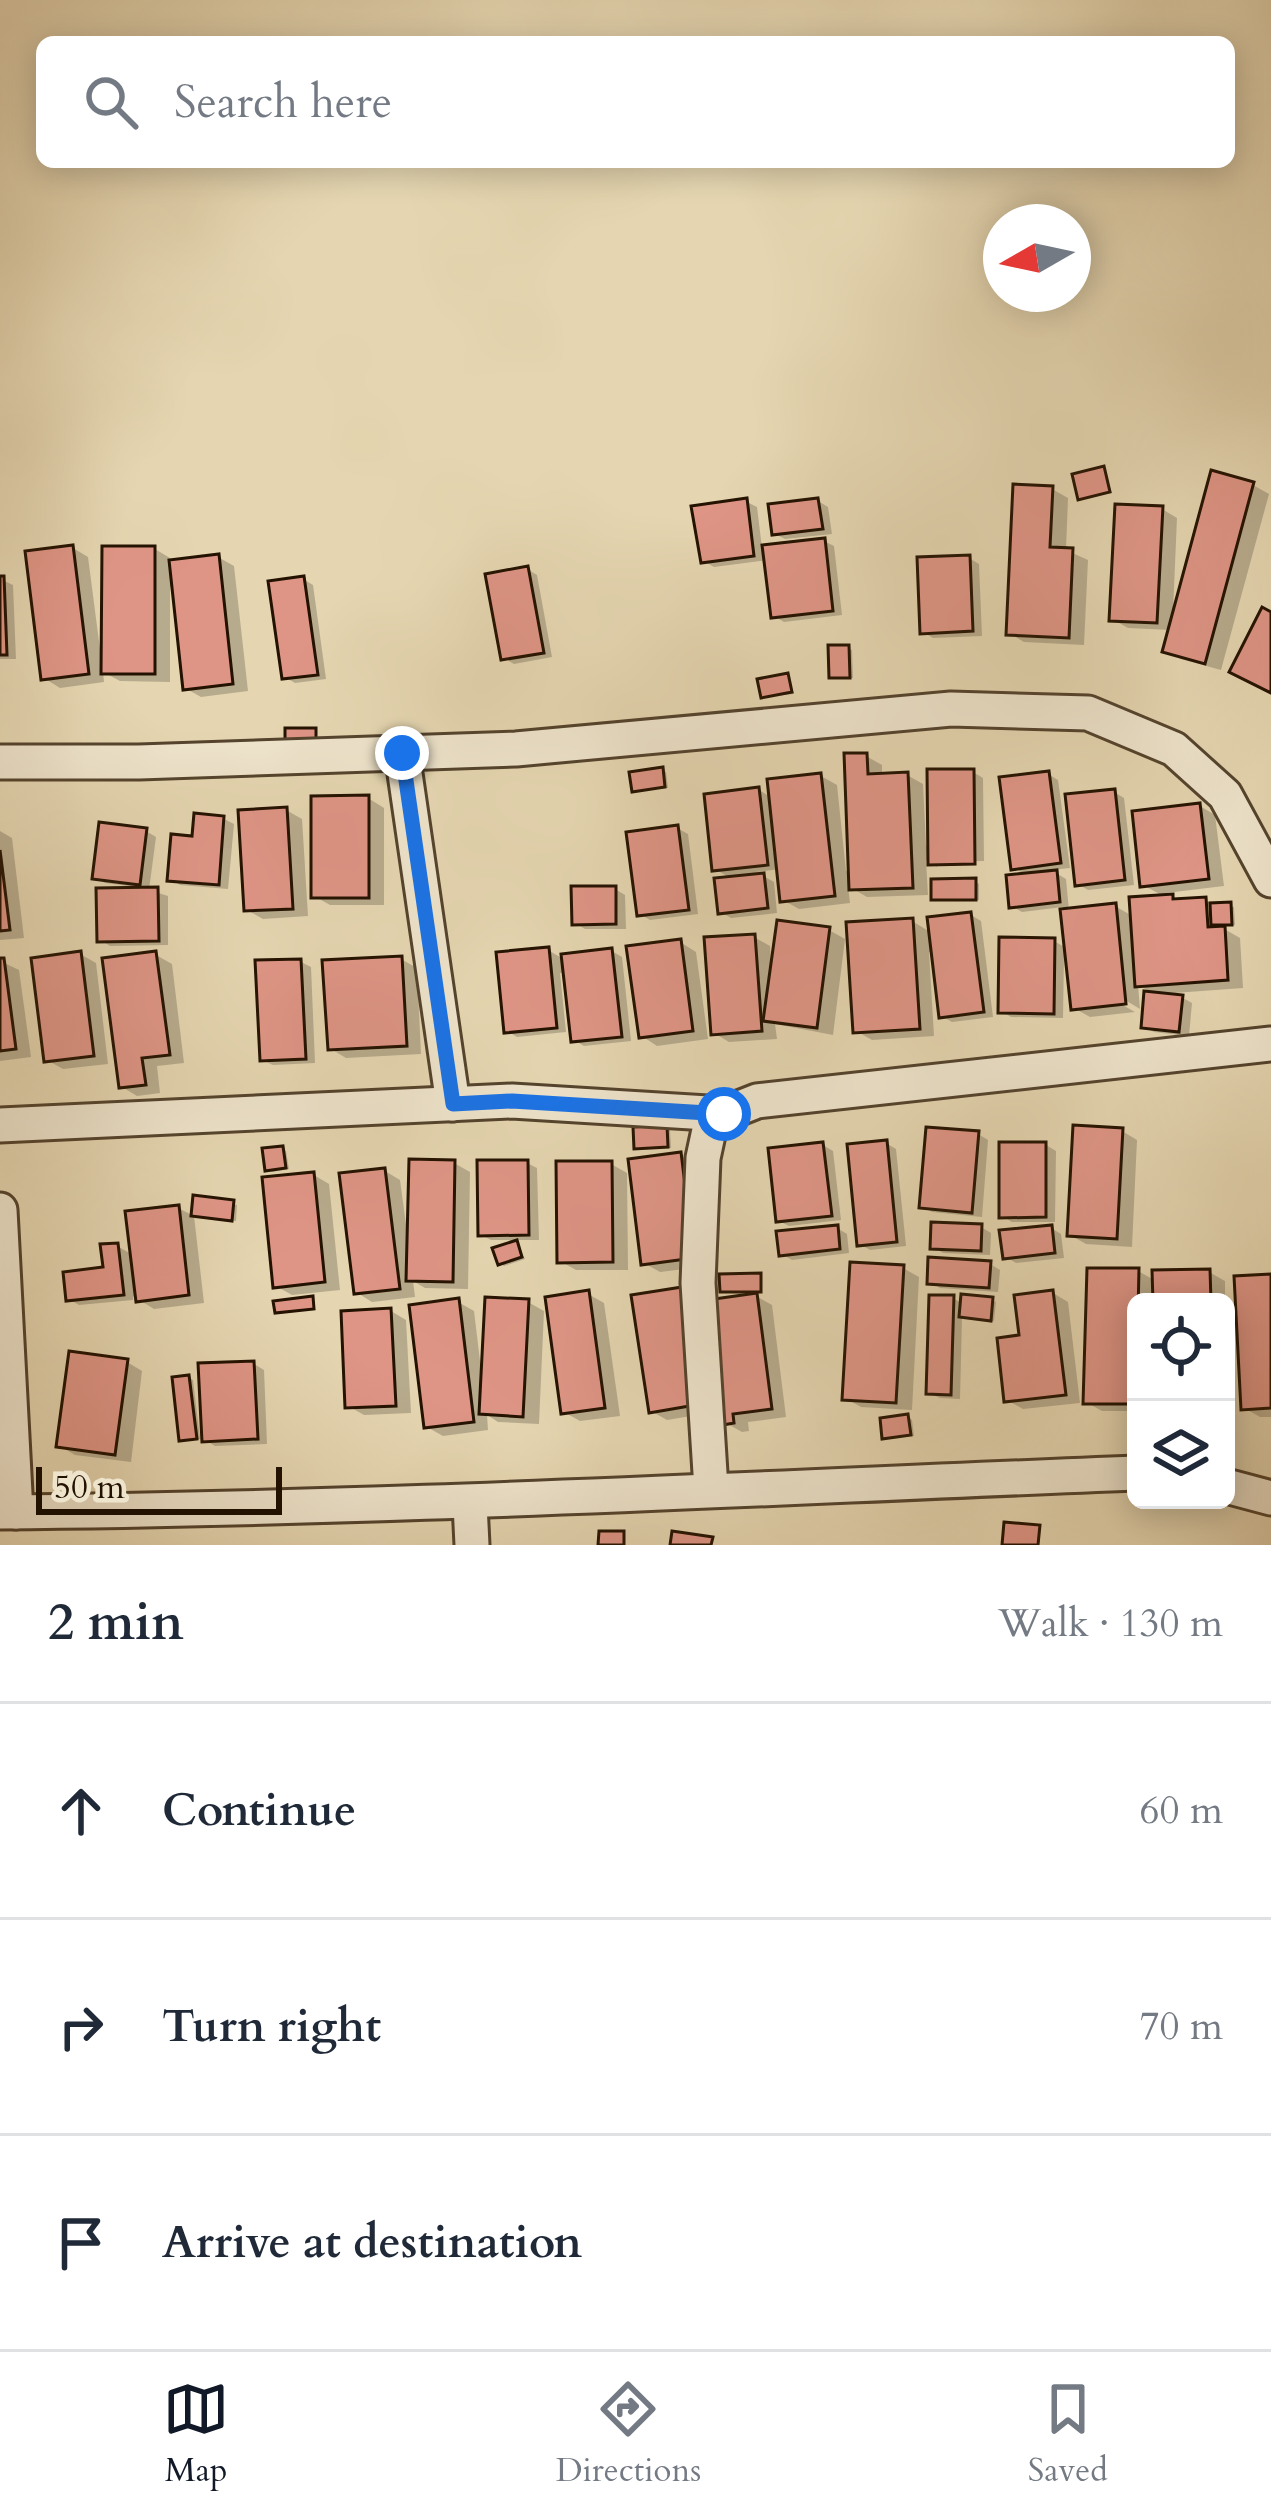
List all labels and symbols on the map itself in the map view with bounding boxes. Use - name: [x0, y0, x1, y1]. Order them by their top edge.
- north arrow: [983, 204, 1091, 312]
- route end: [375, 726, 429, 780]
- route start: [697, 1087, 751, 1141]
- scale bar: [36, 1461, 282, 1514]

